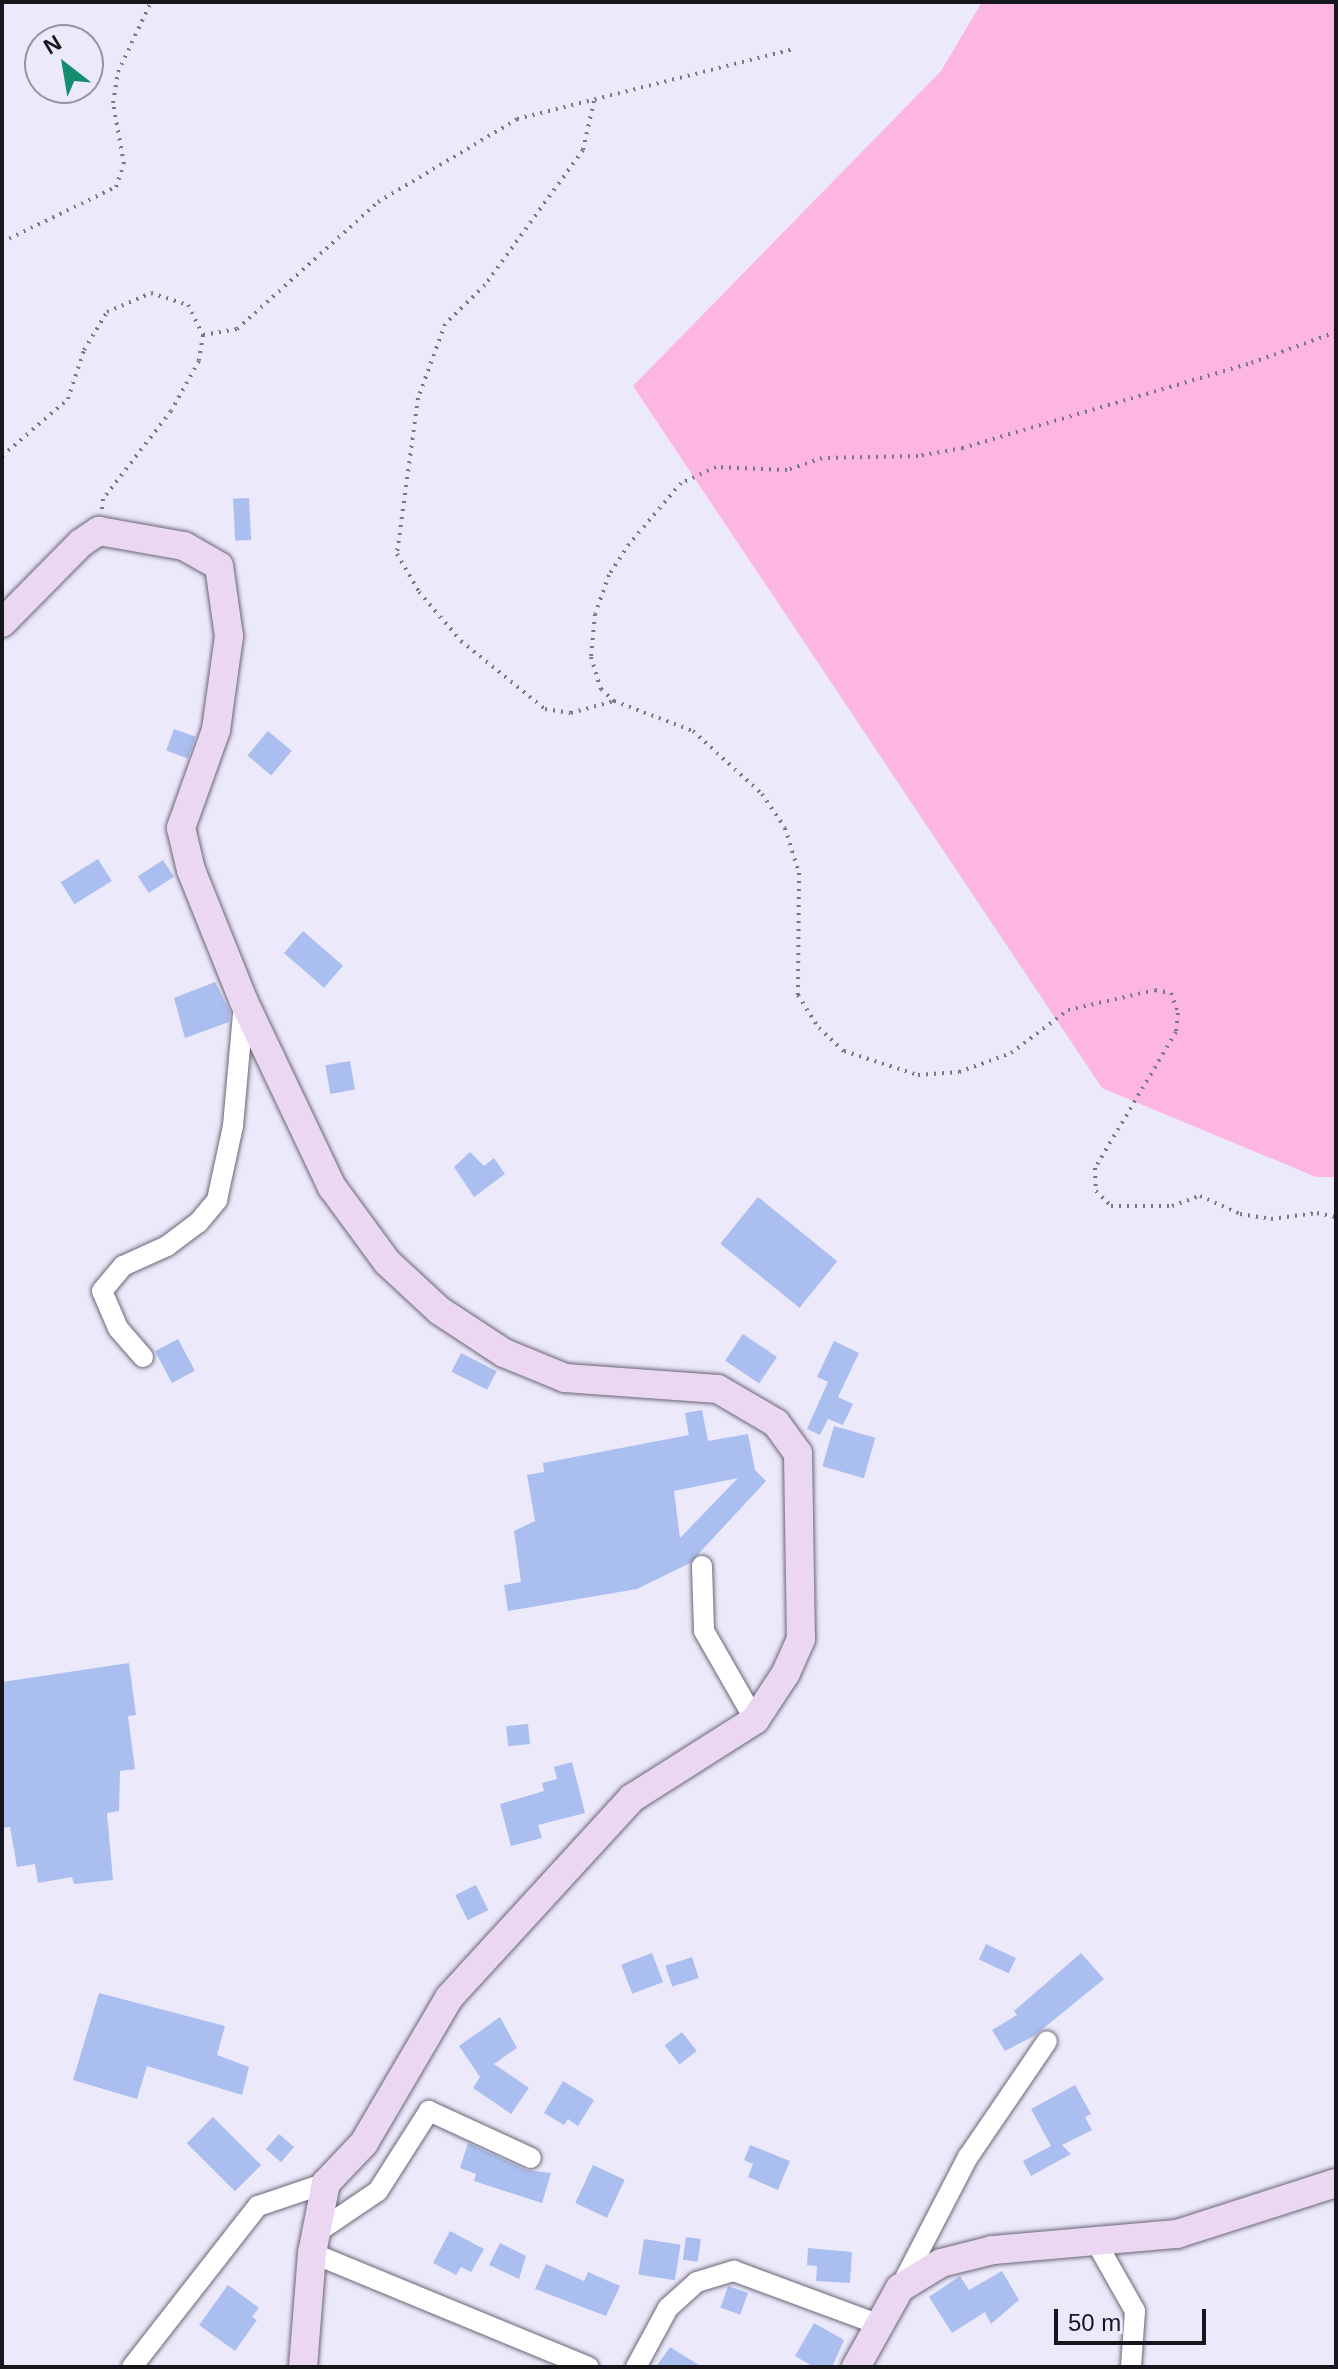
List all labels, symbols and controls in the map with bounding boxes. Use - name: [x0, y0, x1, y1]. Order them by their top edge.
- north arrow: [24, 24, 104, 104]
- text: N: [39, 30, 66, 60]
- scale bar: [1058, 2293, 1210, 2343]
- text: 50 m: [1068, 2309, 1121, 2336]

